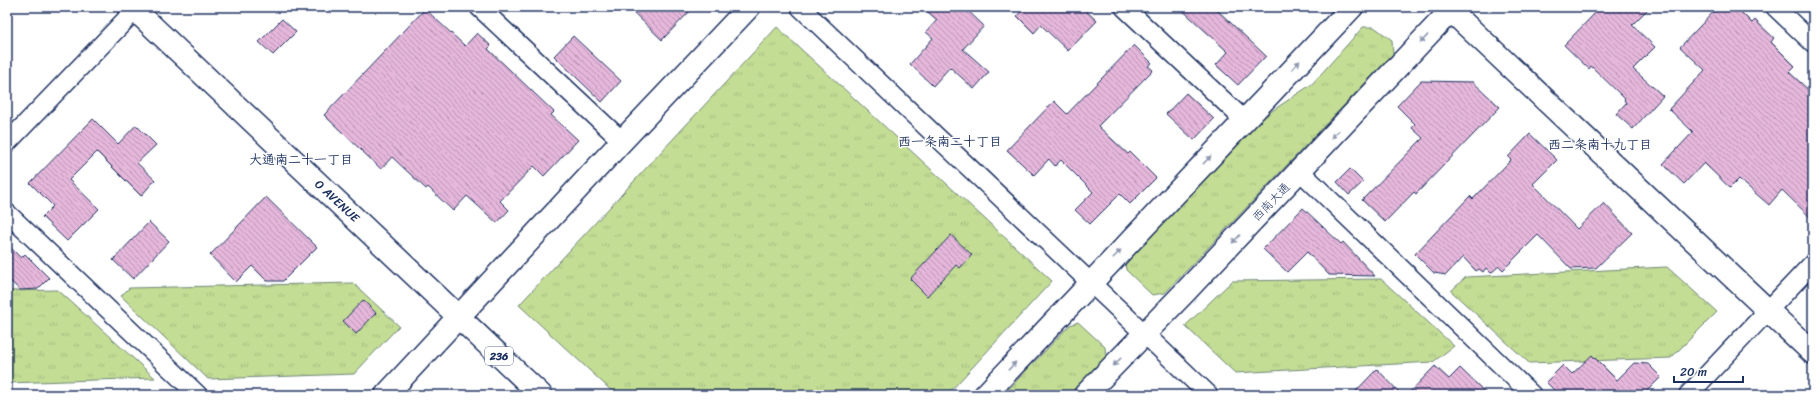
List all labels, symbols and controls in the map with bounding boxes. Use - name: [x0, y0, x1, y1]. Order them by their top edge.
- one-way arrow: [1419, 34, 1428, 44]
- one-way arrow: [1292, 60, 1301, 70]
- one-way arrow: [1330, 129, 1340, 139]
- district label: 西一条南二十丁目: [898, 130, 1002, 153]
- district label: 西二条南十九丁目: [1548, 133, 1652, 156]
- district label: 大通南二十一丁目: [249, 148, 353, 171]
- one-way arrow: [1202, 155, 1211, 164]
- street label: O AVENUE: [309, 174, 366, 229]
- street label: 西南大通: [1246, 177, 1296, 227]
- one-way arrow: [1231, 234, 1241, 244]
- one-way arrow: [1112, 249, 1122, 259]
- road number: 236: [485, 347, 513, 365]
- one-way arrow: [1112, 357, 1122, 367]
- scale bar: [1674, 358, 1743, 384]
- one-way arrow: [1007, 361, 1016, 372]
- text: 20 m: [1680, 361, 1707, 383]

